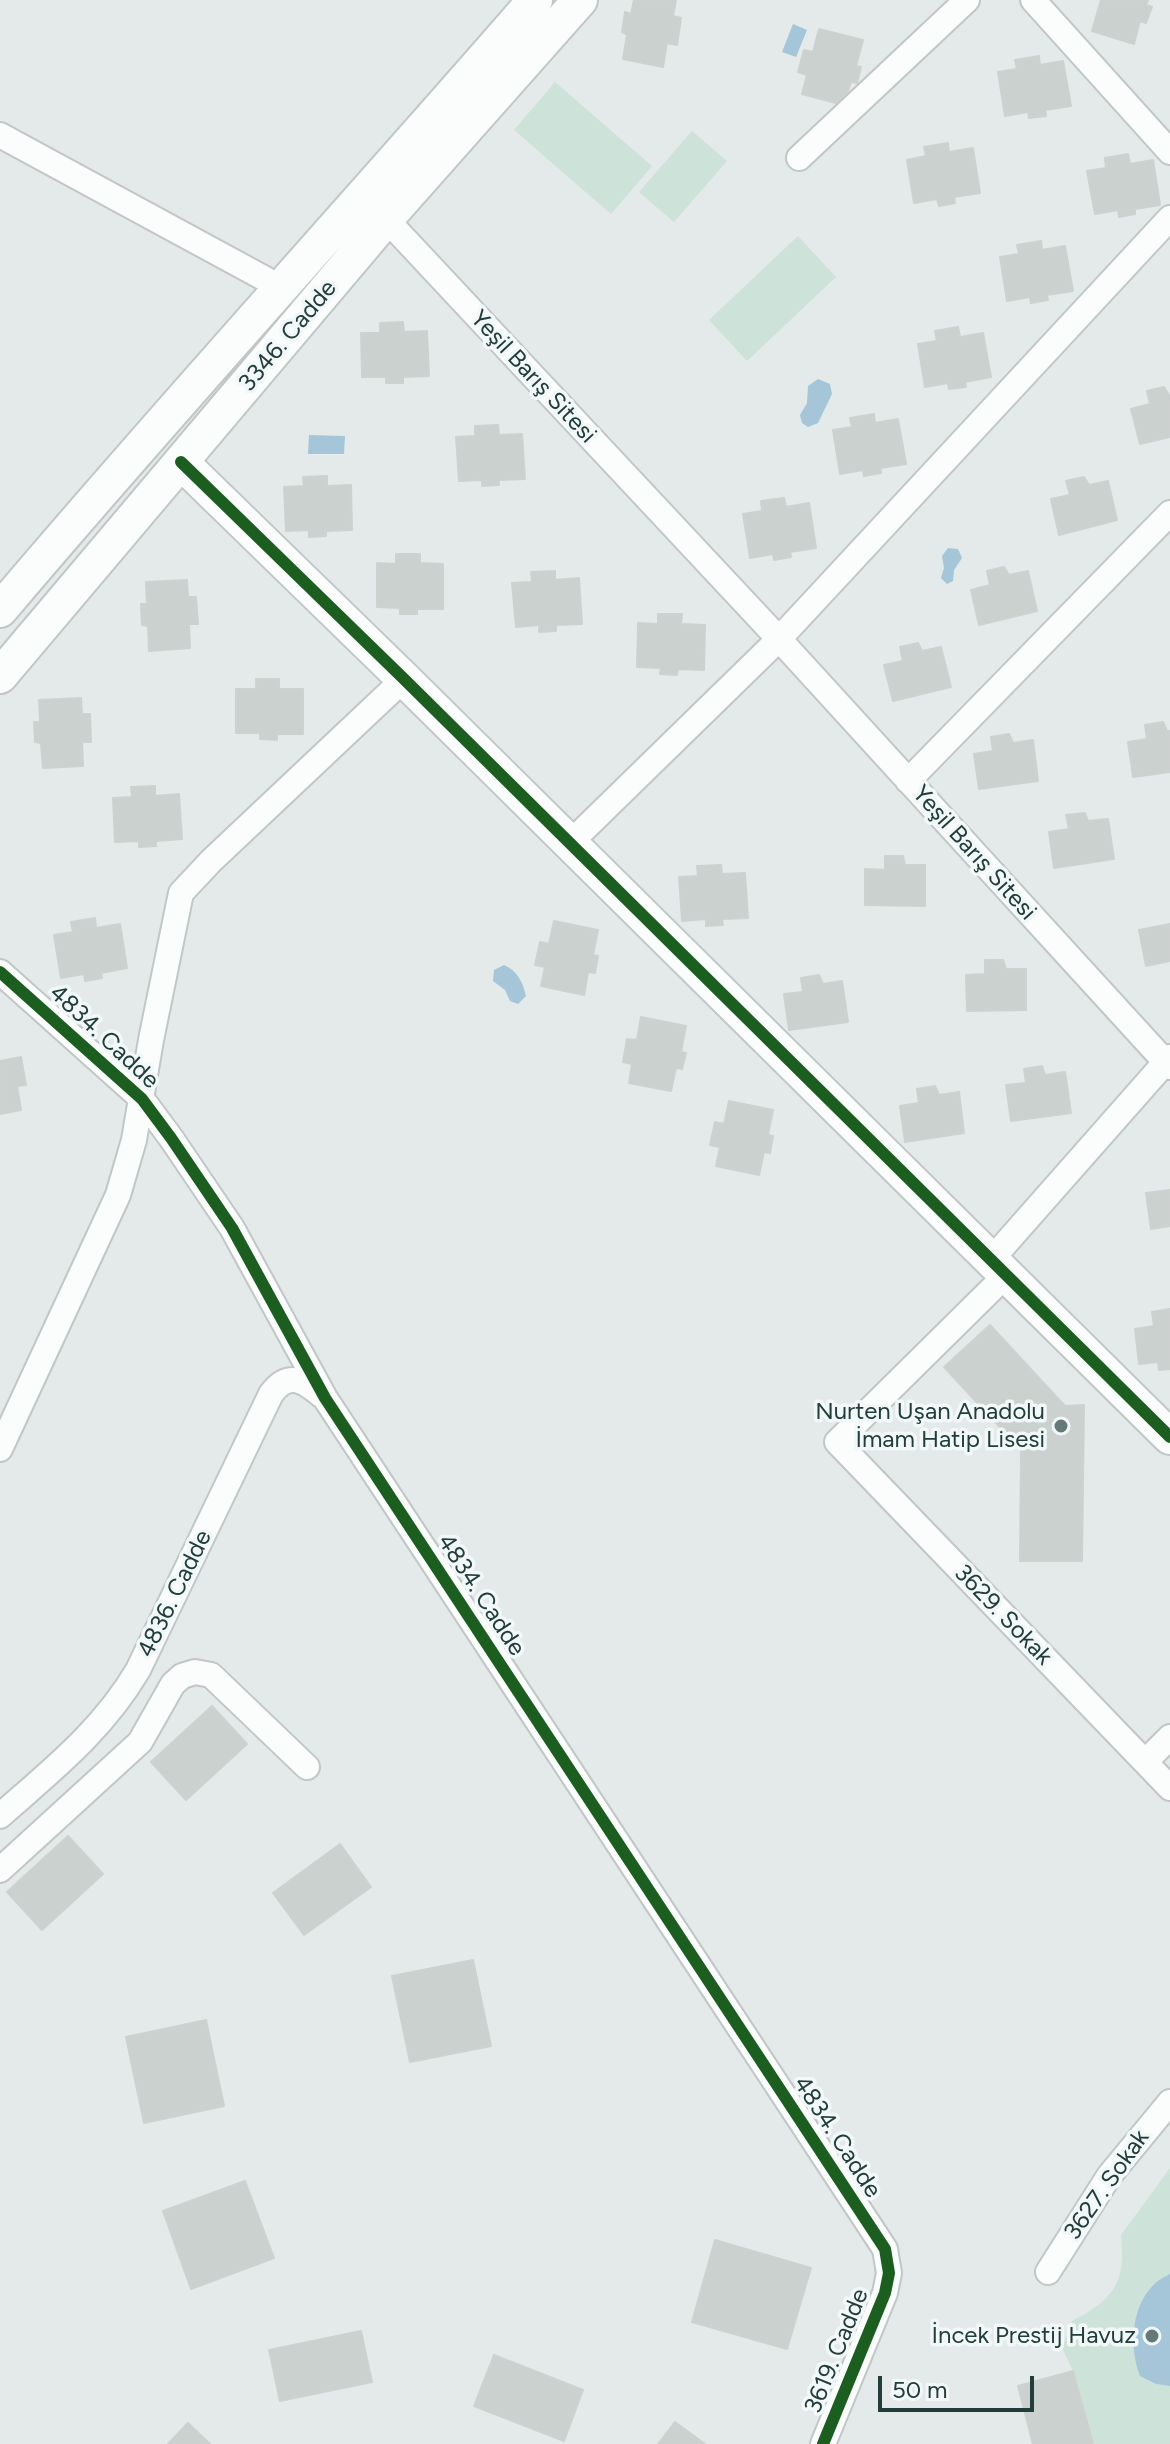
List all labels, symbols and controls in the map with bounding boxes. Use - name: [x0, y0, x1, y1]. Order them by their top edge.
- street label: 3346. Cadde: [233, 275, 343, 397]
- street label: Yeşil Barış Sitesi: [464, 305, 602, 449]
- street label: Yeşil Barış Sitesi: [906, 780, 1042, 926]
- street label: 4834. Cadde: [43, 979, 165, 1095]
- place label: Nurten Uşan Anadolu İmam Hatip Lisesi: [815, 1398, 1045, 1454]
- marker: Nurten Uşan Anadolu İmam Hatip Lisesi: [1052, 1417, 1070, 1435]
- street label: 4836. Cadde: [132, 1526, 218, 1662]
- street label: 4834. Cadde: [431, 1529, 531, 1661]
- street label: 3629. Sokak: [948, 1559, 1058, 1671]
- street label: 4834. Cadde: [787, 2071, 887, 2203]
- street label: 3627. Sokak: [1059, 2124, 1155, 2246]
- street label: 3619. Cadde: [799, 2284, 875, 2418]
- place label: İncek Prestij Havuz: [931, 2322, 1136, 2350]
- marker: İncek Prestij Havuz: [1143, 2327, 1161, 2345]
- scale bar: [882, 2360, 1038, 2410]
- text: 50 m: [892, 2375, 948, 2404]

